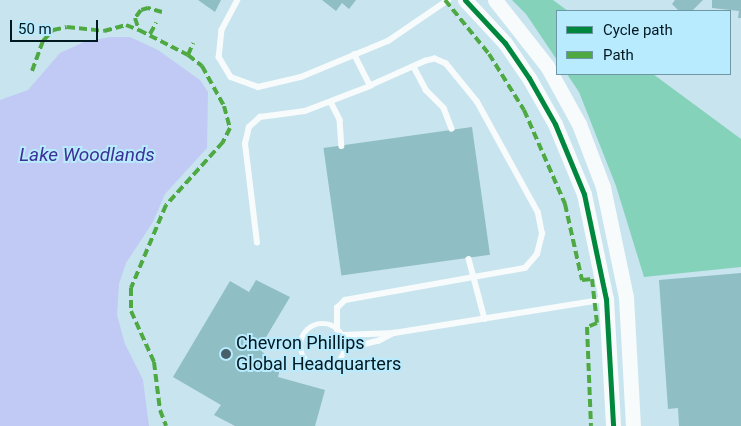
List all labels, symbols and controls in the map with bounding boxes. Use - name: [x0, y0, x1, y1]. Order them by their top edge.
- scale bar: [12, 10, 100, 42]
- legend: [556, 10, 731, 75]
- text: 50 m: [18, 20, 52, 38]
- text: Cycle path: [603, 21, 673, 39]
- text: Path: [603, 46, 634, 64]
- water label: Lake Woodlands: [19, 144, 155, 166]
- place label: Chevron Phillips Global Headquarters: [236, 333, 401, 376]
- marker: Chevron Phillips Global Headquarters: [220, 348, 232, 360]

